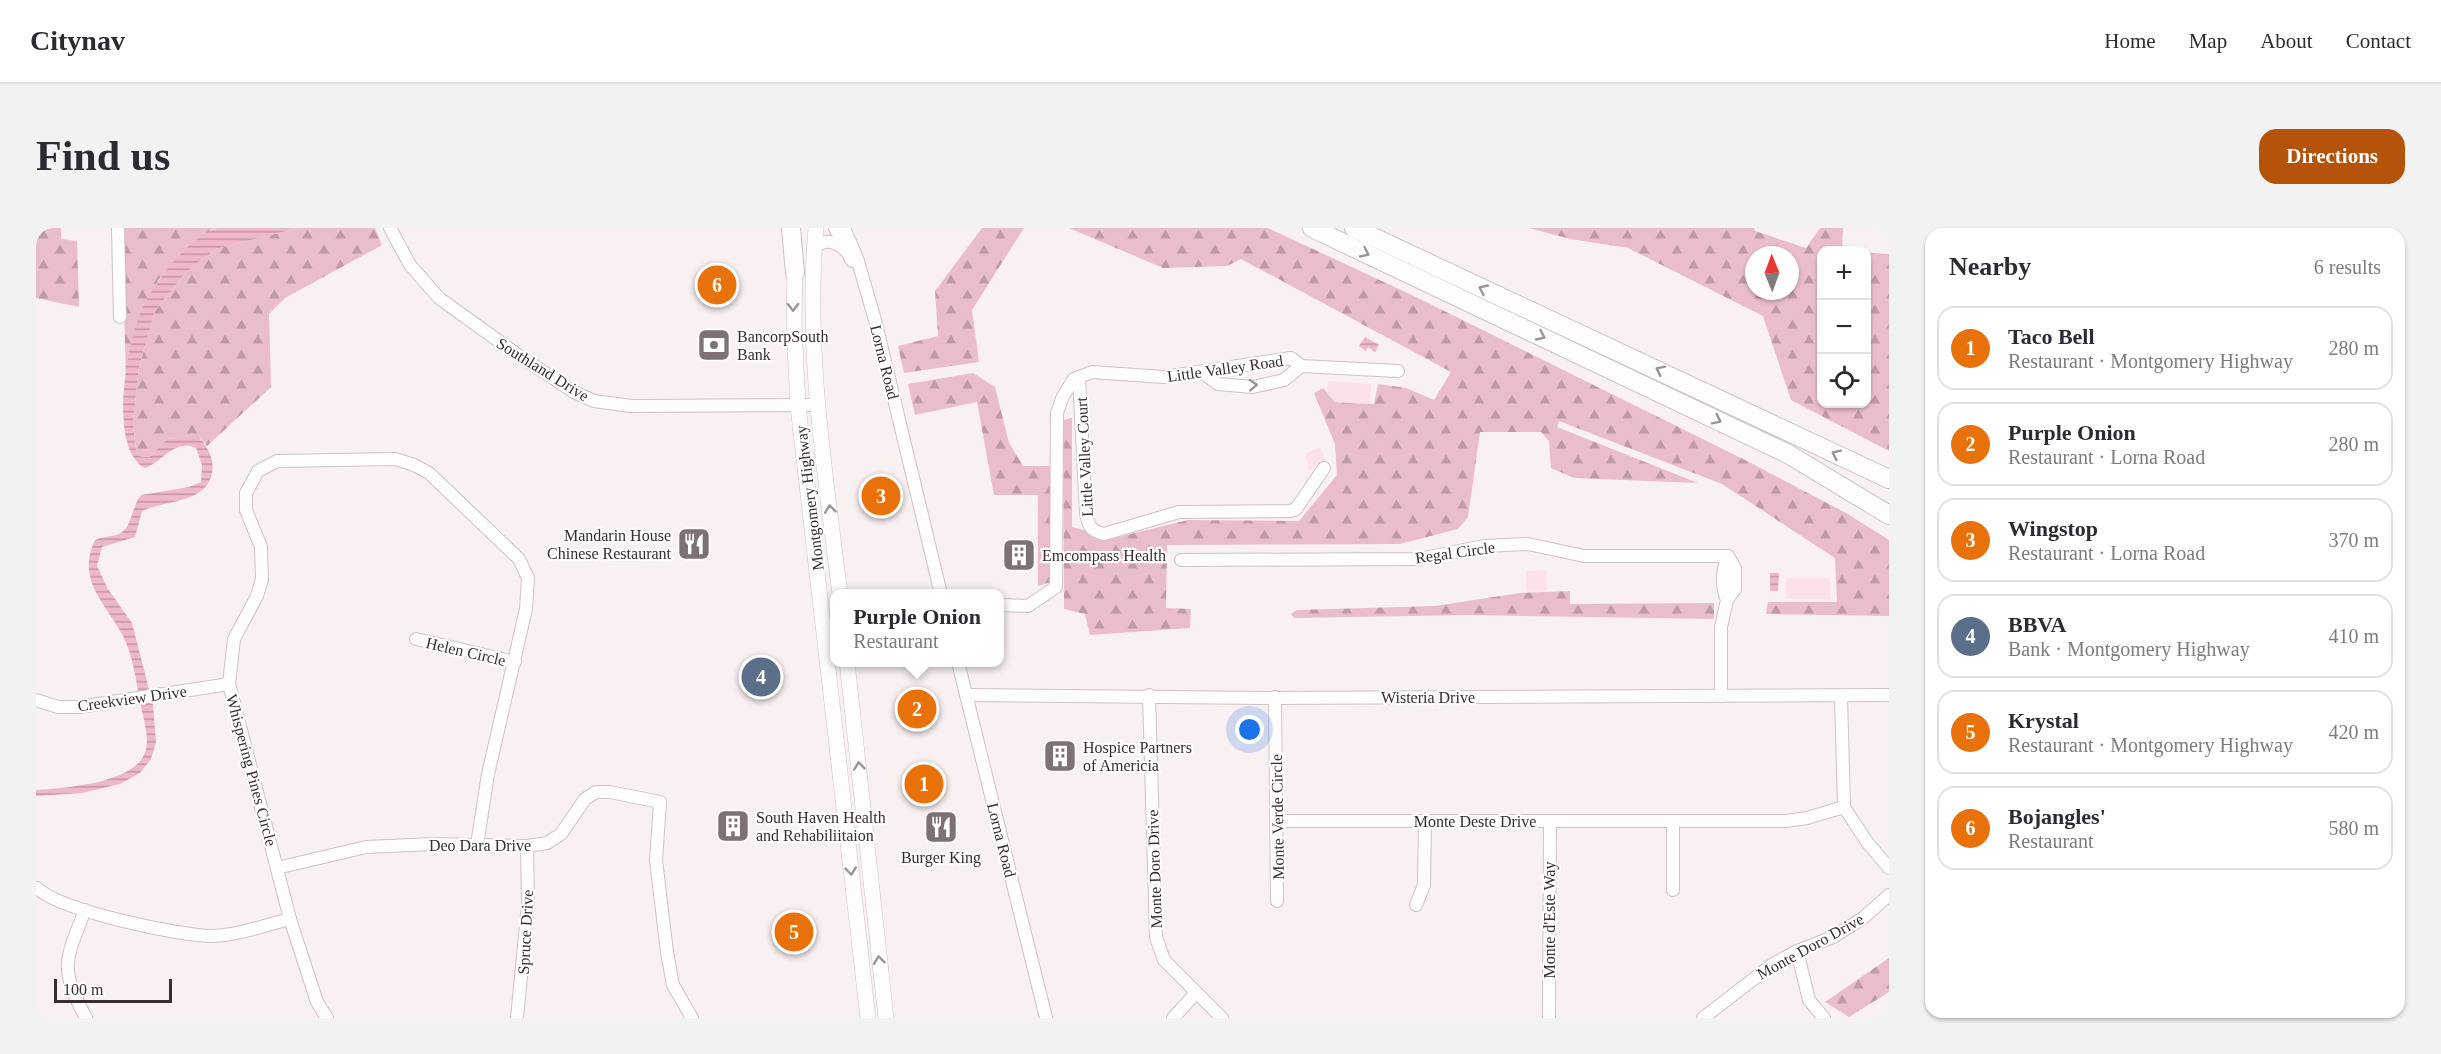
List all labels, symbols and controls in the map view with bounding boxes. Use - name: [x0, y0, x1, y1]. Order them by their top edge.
- text: Citynav: [30, 25, 125, 56]
- text: Home: [2104, 29, 2156, 53]
- text: Map: [2189, 29, 2227, 53]
- text: About: [2260, 29, 2313, 53]
- text: Contact: [2346, 29, 2411, 53]
- button: Directions: [2259, 129, 2405, 184]
- text: Find us: [36, 133, 170, 179]
- one-way arrow: [1358, 246, 1369, 258]
- north arrow: [1745, 246, 1799, 300]
- map controls: [1817, 246, 1871, 408]
- button: +: [1817, 246, 1871, 300]
- text: Nearby: [1949, 252, 2031, 281]
- text: 6 results: [2314, 256, 2381, 278]
- pin: 6: [698, 262, 736, 308]
- one-way arrow: [1479, 284, 1490, 296]
- button: −: [1817, 300, 1871, 354]
- one-way arrow: [787, 303, 799, 312]
- street label: Lorna Road: [867, 323, 902, 401]
- text: Taco Bell: [2008, 324, 2095, 349]
- bank icon: BancorpSouth Bank: [696, 327, 732, 363]
- place label: BancorpSouth Bank: [737, 328, 829, 363]
- one-way arrow: [1534, 329, 1545, 341]
- street label: Southland Drive: [494, 334, 592, 405]
- text: 1: [1966, 337, 1976, 359]
- text: 280 m: [2328, 337, 2379, 359]
- text: Restaurant · Montgomery Highway: [2008, 350, 2293, 372]
- street label: Little Valley Road: [1166, 352, 1284, 386]
- button: locate: [1817, 354, 1871, 408]
- one-way arrow: [1656, 365, 1667, 377]
- one-way arrow: [1248, 379, 1257, 392]
- street label: Little Valley Court: [1073, 396, 1097, 517]
- one-way arrow: [1710, 413, 1721, 425]
- text: Purple Onion: [2008, 420, 2136, 445]
- street label: Montgomery Highway: [792, 424, 828, 572]
- text: 2: [1966, 433, 1976, 455]
- text: 280 m: [2328, 433, 2379, 455]
- text: Restaurant · Lorna Road: [2008, 446, 2205, 468]
- one-way arrow: [1832, 450, 1843, 461]
- pin: 3: [862, 474, 900, 518]
- one-way arrow: [824, 504, 836, 513]
- text: Wingstop: [2008, 516, 2098, 541]
- restaurant icon: Mandarin House Chinese Restaurant: [676, 526, 712, 562]
- place label: Mandarin House Chinese Restaurant: [547, 527, 672, 562]
- text: 3: [1966, 529, 1976, 551]
- text: 370 m: [2328, 529, 2379, 551]
- building icon: Emcompass Health: [1001, 537, 1037, 573]
- street label: Regal Circle: [1414, 538, 1496, 567]
- text: Restaurant · Lorna Road: [2008, 542, 2205, 564]
- place label: Emcompass Health: [1042, 547, 1166, 565]
- popup: [830, 589, 1004, 667]
- text: Purple Onion: [853, 604, 981, 629]
- text: BBVA: [2008, 612, 2066, 637]
- text: 4: [1966, 625, 1976, 647]
- text: 410 m: [2328, 625, 2379, 647]
- text: Restaurant: [853, 630, 939, 652]
- street label: Helen Circle: [424, 634, 507, 669]
- text: Bank · Montgomery Highway: [2008, 638, 2250, 660]
- pin: 4: [742, 654, 780, 700]
- street label: Creekview Drive: [77, 682, 188, 715]
- pin: 2: [898, 686, 936, 732]
- street label: Wisteria Drive: [1381, 689, 1475, 706]
- street label: Whispering Pines Circle: [222, 692, 280, 848]
- text: Krystal: [2008, 708, 2079, 733]
- your location: [1235, 715, 1264, 744]
- text: 5: [1966, 721, 1976, 743]
- text: 420 m: [2328, 721, 2379, 743]
- text: Restaurant · Montgomery Highway: [2008, 734, 2293, 756]
- building icon: Hospice Partners of Americia: [1042, 738, 1078, 774]
- place label: Hospice Partners of Americia: [1083, 739, 1192, 774]
- street label: Monte Verde Circle: [1268, 754, 1287, 880]
- one-way arrow: [853, 761, 866, 771]
- pin: 1: [904, 762, 944, 806]
- street label: Lorna Road: [984, 801, 1019, 879]
- text: Bojangles': [2008, 804, 2106, 829]
- building icon: South Haven Health and Rehabiliitaion: [715, 808, 751, 844]
- place label: South Haven Health and Rehabiliitaion: [756, 809, 886, 844]
- restaurant icon: Burger King: [923, 809, 959, 845]
- street label: Monte Doro Drive: [1144, 809, 1165, 929]
- street label: Monte Deste Drive: [1414, 813, 1536, 830]
- text: 6: [1966, 817, 1976, 839]
- text: 580 m: [2328, 817, 2379, 839]
- text: Restaurant: [2008, 830, 2094, 852]
- street label: Deo Dara Drive: [429, 837, 531, 854]
- place label: Burger King: [901, 849, 981, 867]
- street label: Monte d'Este Way: [1541, 862, 1559, 978]
- one-way arrow: [844, 866, 857, 875]
- street label: Spruce Drive: [515, 889, 537, 975]
- pin: 5: [774, 910, 813, 954]
- street label: Monte Doro Drive: [1754, 910, 1866, 983]
- one-way arrow: [874, 955, 886, 964]
- scale bar: [54, 976, 172, 1004]
- text: 100 m: [63, 981, 103, 998]

